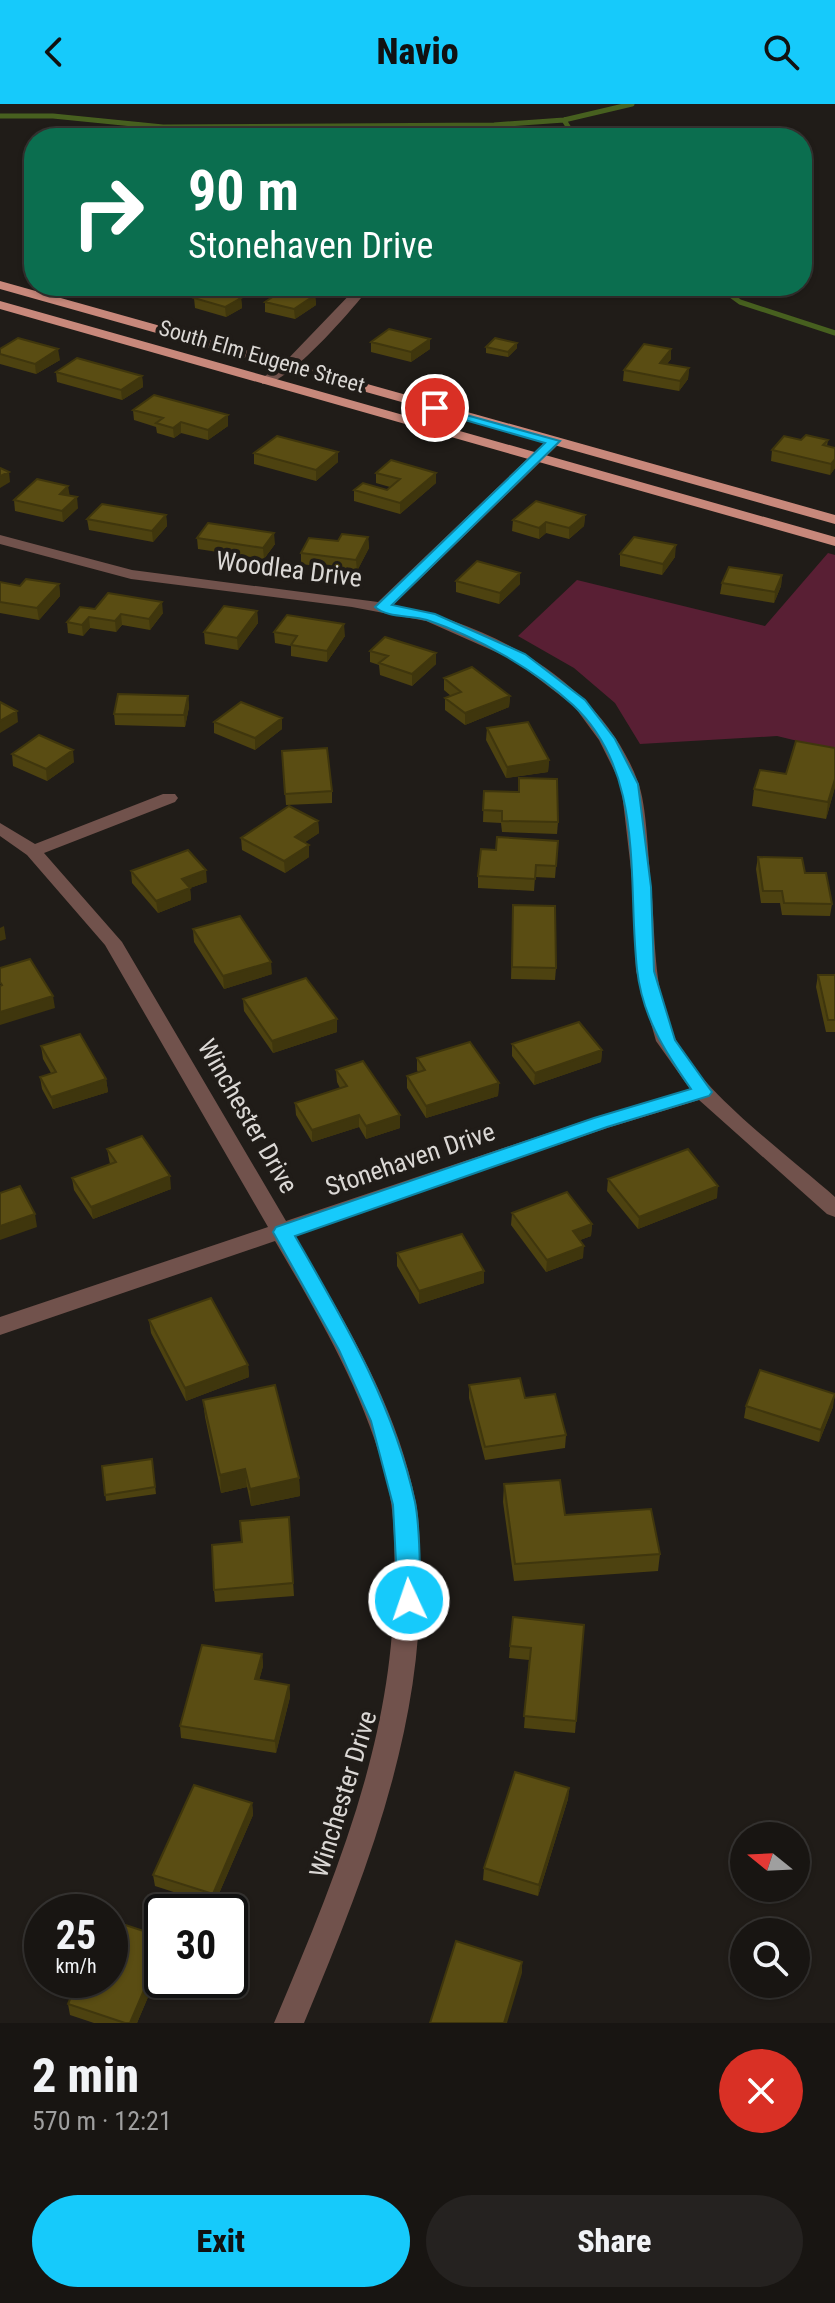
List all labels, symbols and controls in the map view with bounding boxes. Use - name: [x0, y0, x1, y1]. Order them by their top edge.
- icon: back: [32, 30, 76, 74]
- icon: search: [759, 30, 803, 74]
- text: Navio: [376, 31, 459, 73]
- text: 90 m: [188, 158, 299, 224]
- icon: right: [56, 160, 160, 264]
- text: Stonehaven Drive: [188, 225, 433, 267]
- street label: South Elm Eugene Street: [156, 315, 368, 398]
- pin: [401, 374, 469, 442]
- icon: arrive: [413, 386, 457, 430]
- street label: Woodlea Drive: [214, 545, 364, 593]
- street label: Winchester Drive: [192, 1034, 304, 1198]
- street label: Stonehaven Drive: [321, 1116, 499, 1202]
- position arrow: [367, 1558, 451, 1642]
- street label: Winchester Drive: [303, 1707, 383, 1881]
- north arrow: [730, 1822, 810, 1902]
- map controls: [730, 1822, 810, 1998]
- speed limit sign: 30: [144, 1894, 248, 1998]
- text: 25: [56, 1912, 96, 1959]
- button: search: [730, 1918, 810, 1998]
- text: km/h: [55, 1954, 97, 1978]
- text: 2 min: [32, 2047, 139, 2104]
- button: close: [719, 2049, 803, 2133]
- text: 570 m · 12:21: [32, 2106, 172, 2136]
- button: Exit: [32, 2195, 410, 2287]
- button: Share: [426, 2195, 803, 2287]

